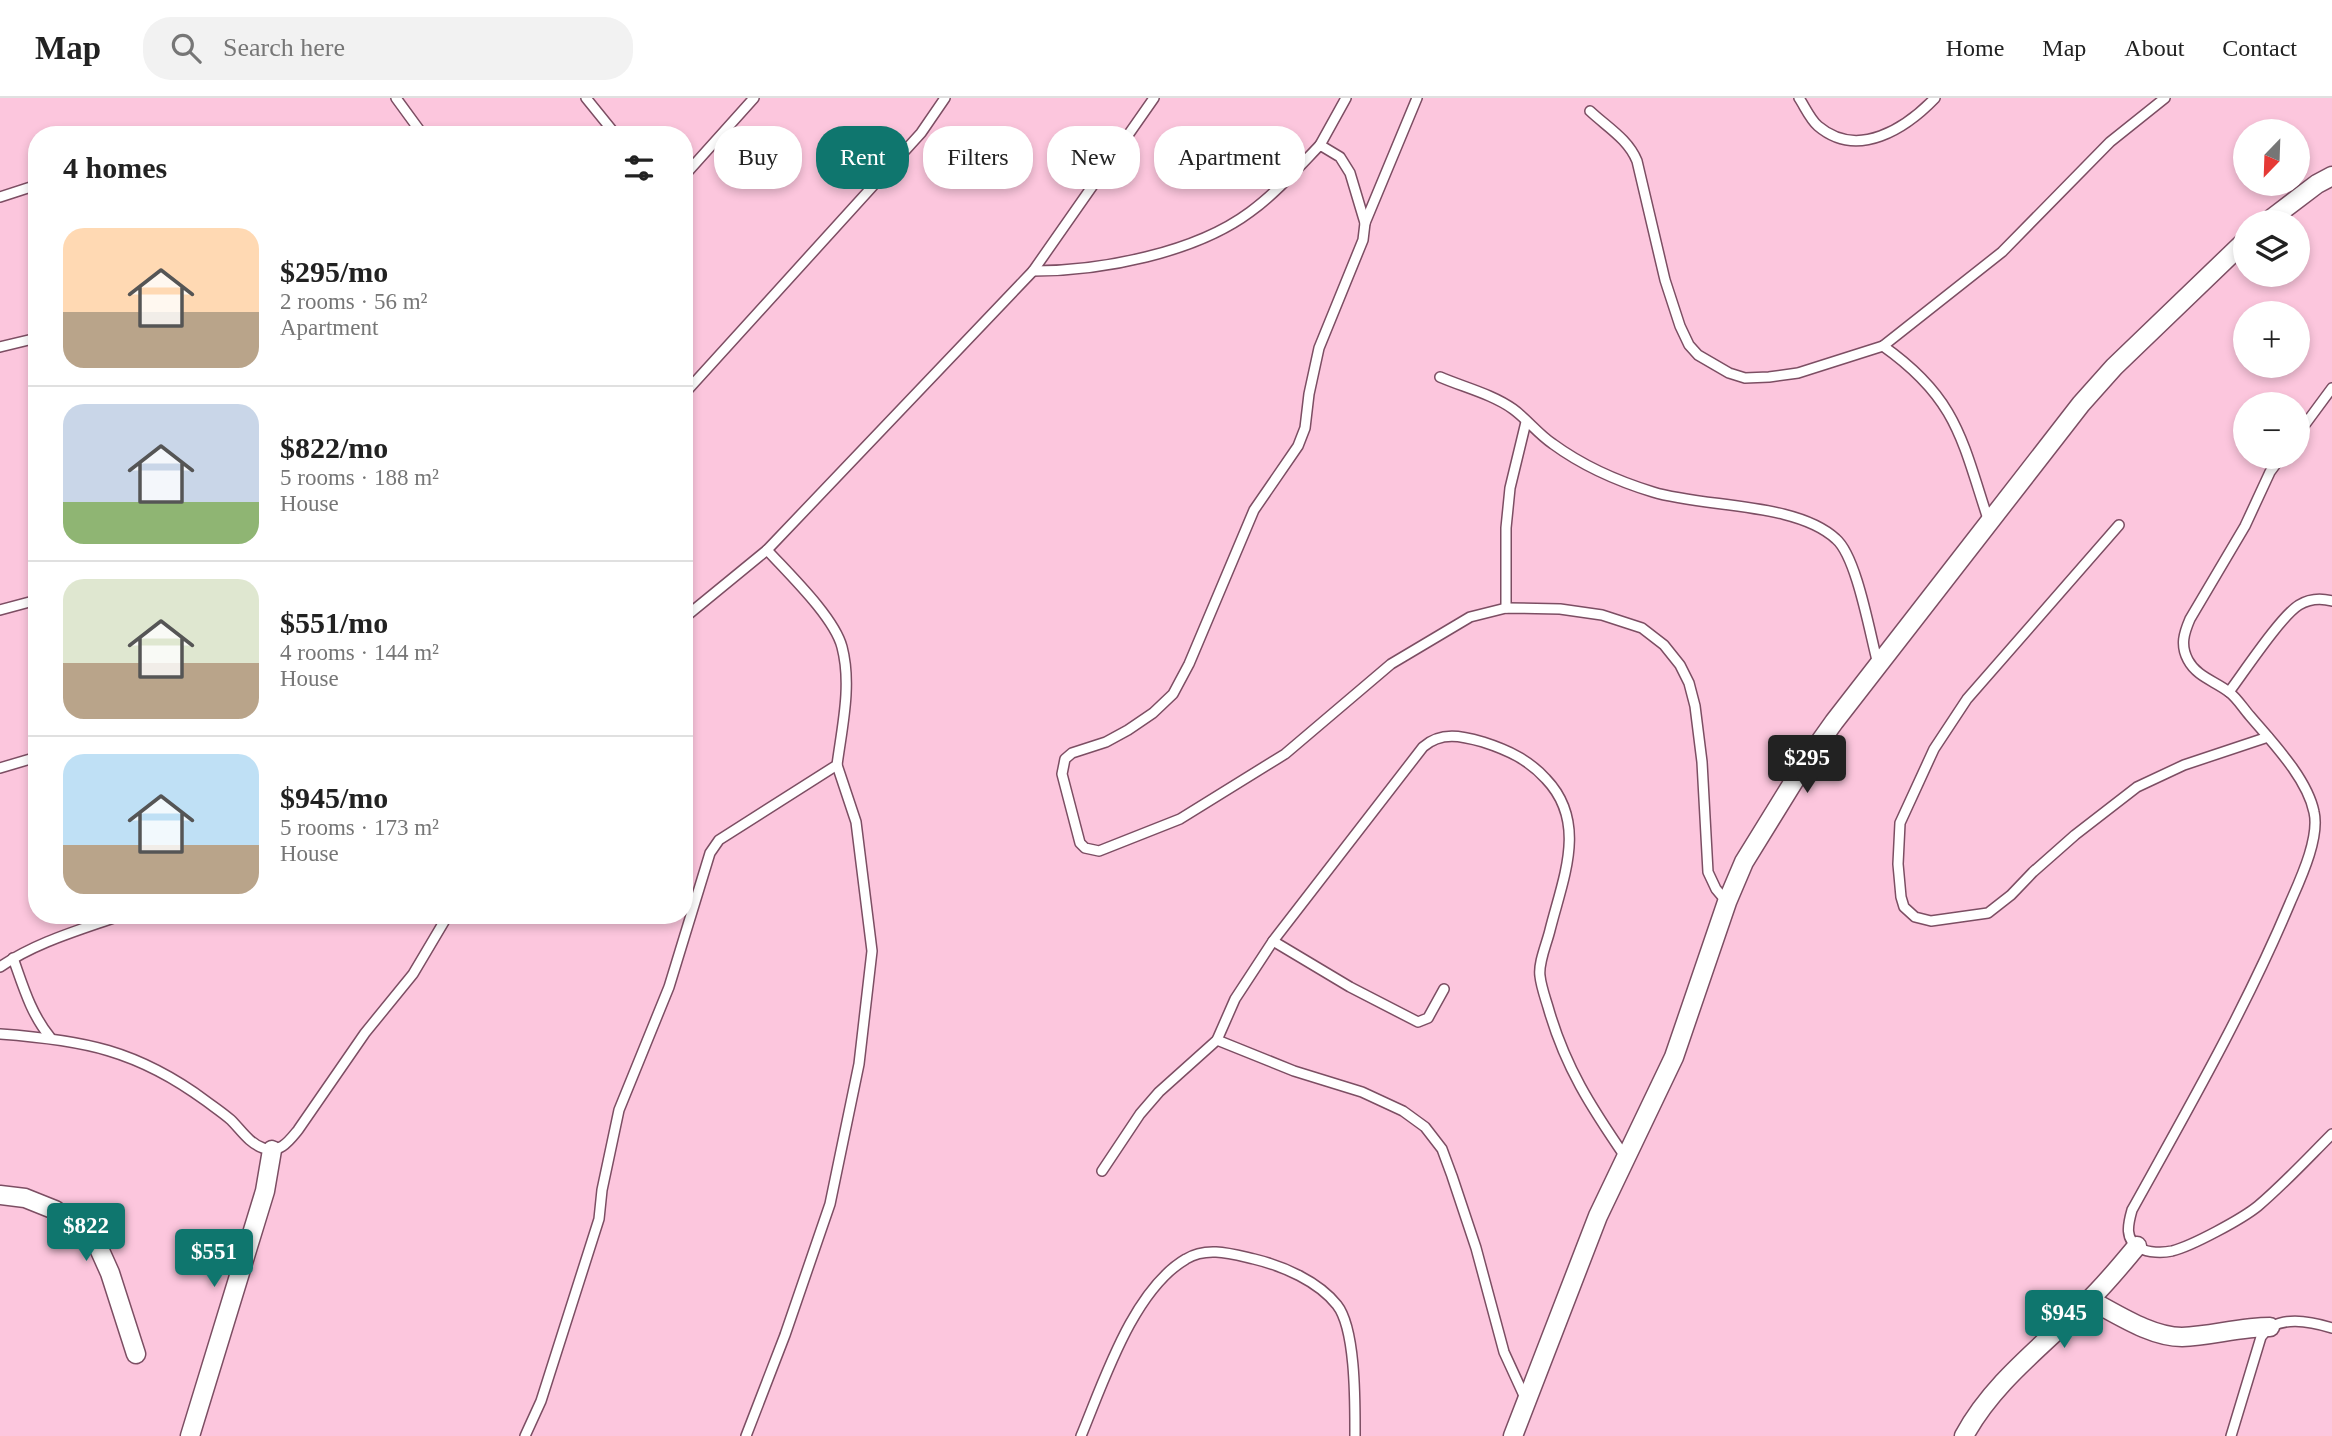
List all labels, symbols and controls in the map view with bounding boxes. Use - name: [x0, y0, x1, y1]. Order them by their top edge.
- search box: [143, 17, 633, 80]
- icon: search: [167, 29, 205, 67]
- text: Map: [35, 30, 101, 66]
- text: Search here: [223, 33, 345, 62]
- text: Home: [1946, 35, 2004, 61]
- text: Map: [2042, 35, 2086, 61]
- text: About: [2124, 35, 2184, 61]
- text: Contact: [2222, 35, 2297, 61]
- north arrow: [2233, 119, 2310, 196]
- map controls: [2233, 119, 2310, 469]
- chip: Buy: [714, 126, 802, 189]
- chip: Rent: [816, 126, 909, 189]
- chip: Filters: [923, 126, 1033, 189]
- chip: New: [1047, 126, 1140, 189]
- chip: Apartment: [1154, 126, 1305, 189]
- icon: filters: [620, 149, 658, 187]
- text: 4 homes: [63, 151, 167, 184]
- button: layers: [2233, 210, 2310, 287]
- text: $295/mo: [280, 255, 388, 288]
- icon: home: [119, 256, 203, 340]
- text: 2 rooms · 56 m²: [280, 289, 427, 314]
- button: +: [2233, 301, 2310, 378]
- text: Apartment: [280, 315, 378, 340]
- button: −: [2233, 392, 2310, 469]
- text: $822/mo: [280, 431, 388, 464]
- icon: home: [119, 432, 203, 516]
- text: 5 rooms · 188 m²: [280, 465, 439, 490]
- text: House: [280, 491, 339, 516]
- text: $551/mo: [280, 606, 388, 639]
- icon: home: [119, 607, 203, 691]
- text: 4 rooms · 144 m²: [280, 640, 439, 665]
- text: House: [280, 666, 339, 691]
- pin: $295: [1766, 736, 1848, 795]
- text: $295: [1784, 745, 1830, 770]
- text: $945/mo: [280, 781, 388, 814]
- icon: home: [119, 782, 203, 866]
- text: 5 rooms · 173 m²: [280, 815, 439, 840]
- text: House: [280, 841, 339, 866]
- pin: $822: [45, 1204, 127, 1263]
- text: $822: [63, 1213, 109, 1238]
- pin: $551: [173, 1230, 255, 1289]
- text: $551: [191, 1239, 237, 1264]
- pin: $945: [2023, 1290, 2105, 1350]
- text: $945: [2041, 1300, 2087, 1325]

